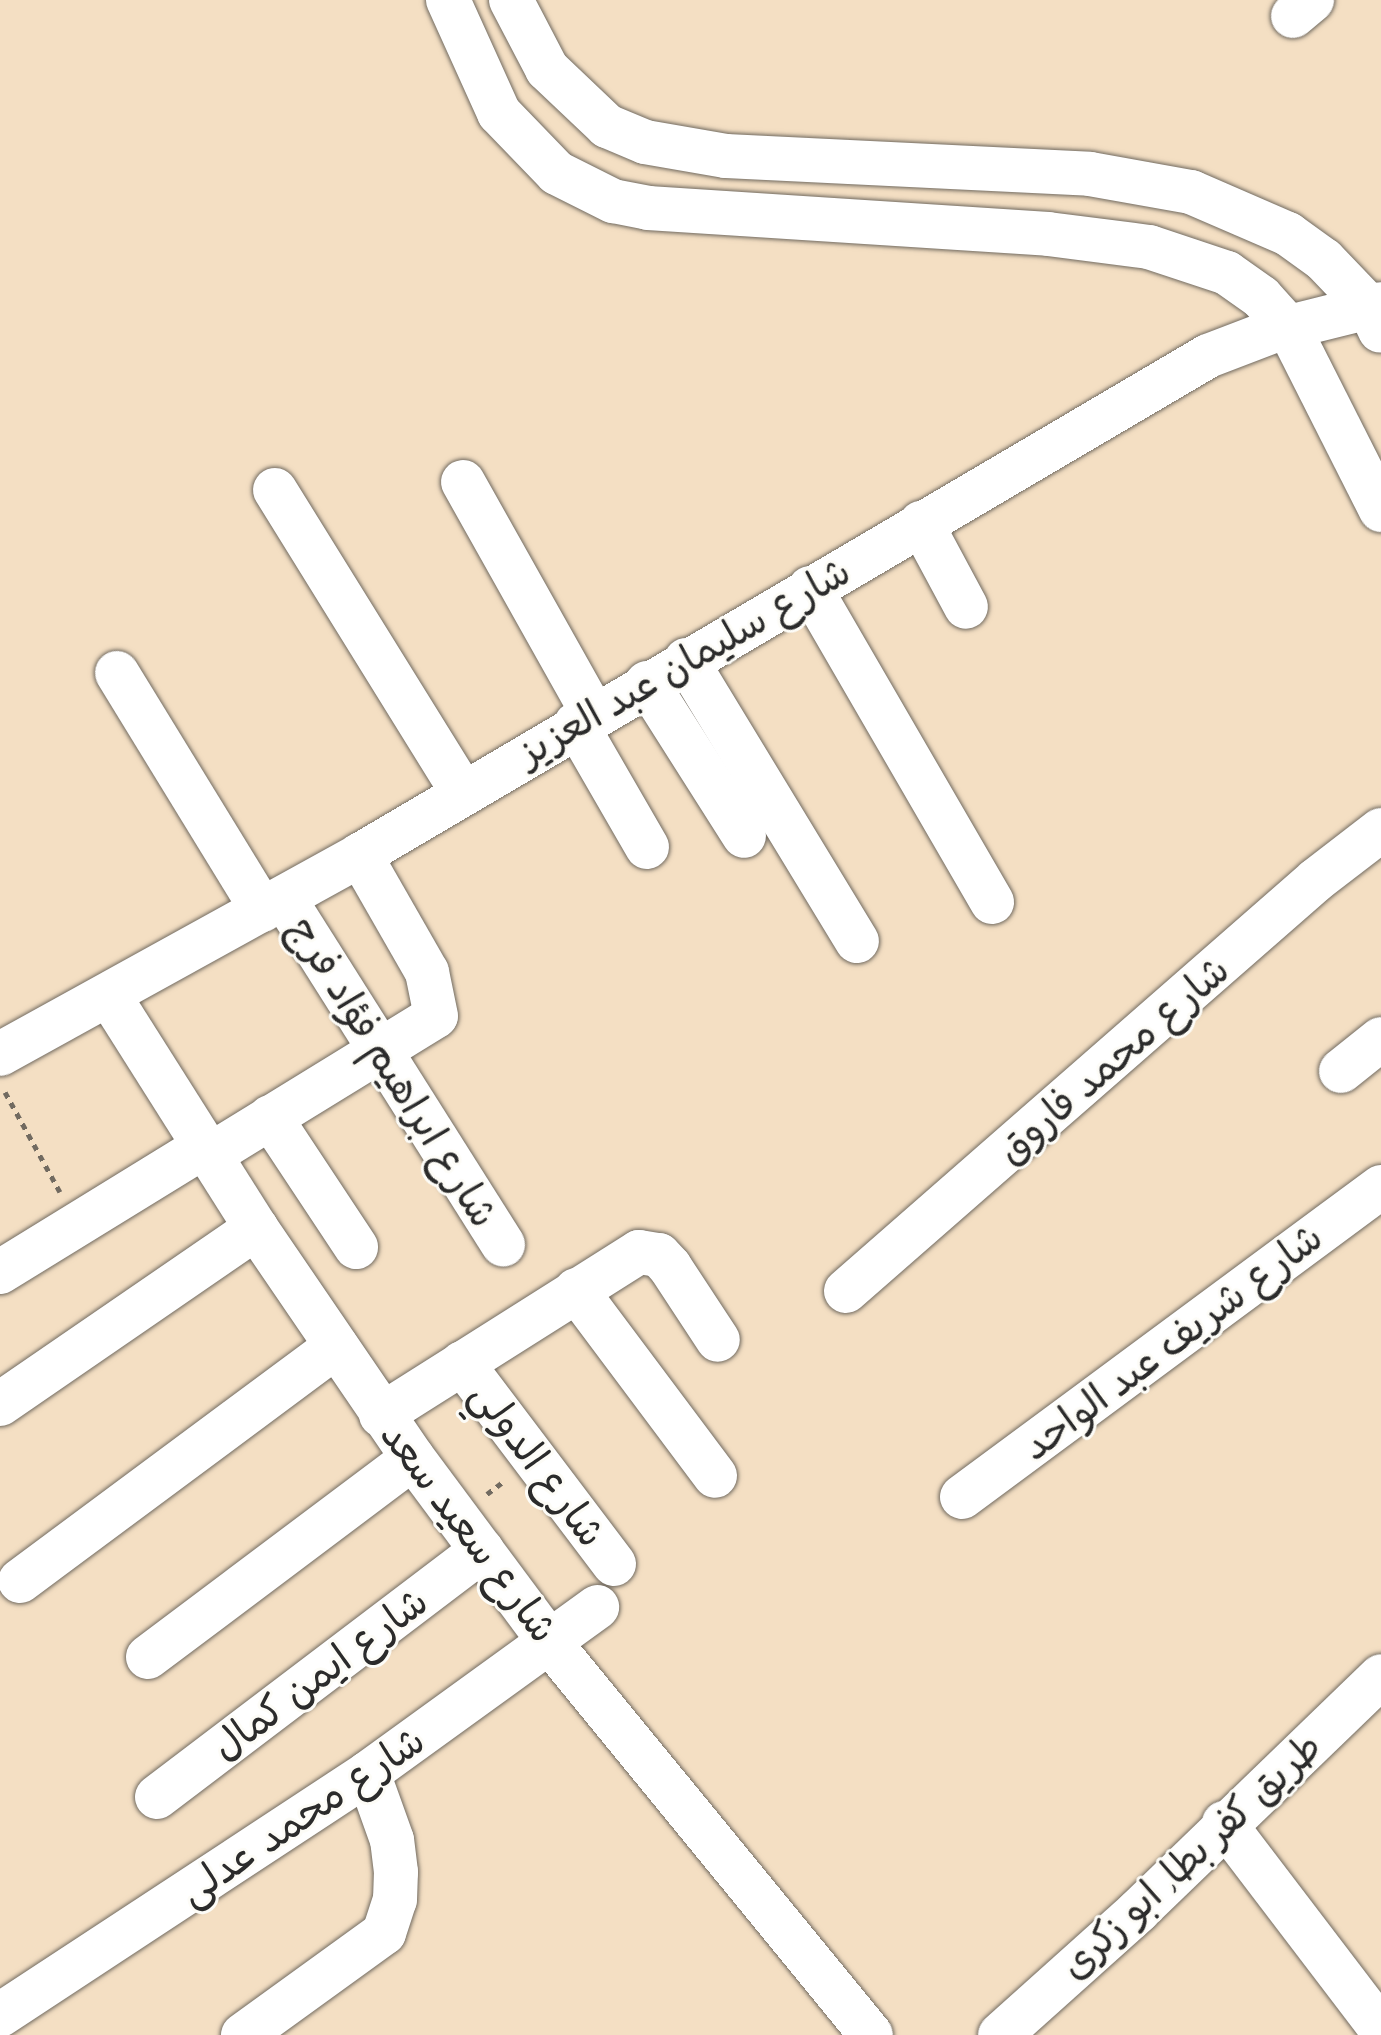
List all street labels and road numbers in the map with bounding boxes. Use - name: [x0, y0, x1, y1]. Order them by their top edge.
- street label: شارع سليمان عبد العزيز: [509, 547, 859, 777]
- street label: شارع ابراهيم فؤاد فرج: [278, 908, 508, 1236]
- street label: شارع محمد فاروق: [987, 946, 1239, 1174]
- street label: شارع شريف عبد الواحد: [1012, 1213, 1332, 1471]
- street label: شارع الدولي: [460, 1372, 616, 1556]
- street label: شارع سعيد سعد: [370, 1412, 568, 1652]
- street label: شارع ايمن كمال: [203, 1577, 437, 1771]
- street label: شارع محمد عدلى: [170, 1716, 434, 1916]
- street label: طريق كفر بطا, ابو زكرى: [1050, 1723, 1332, 1989]

